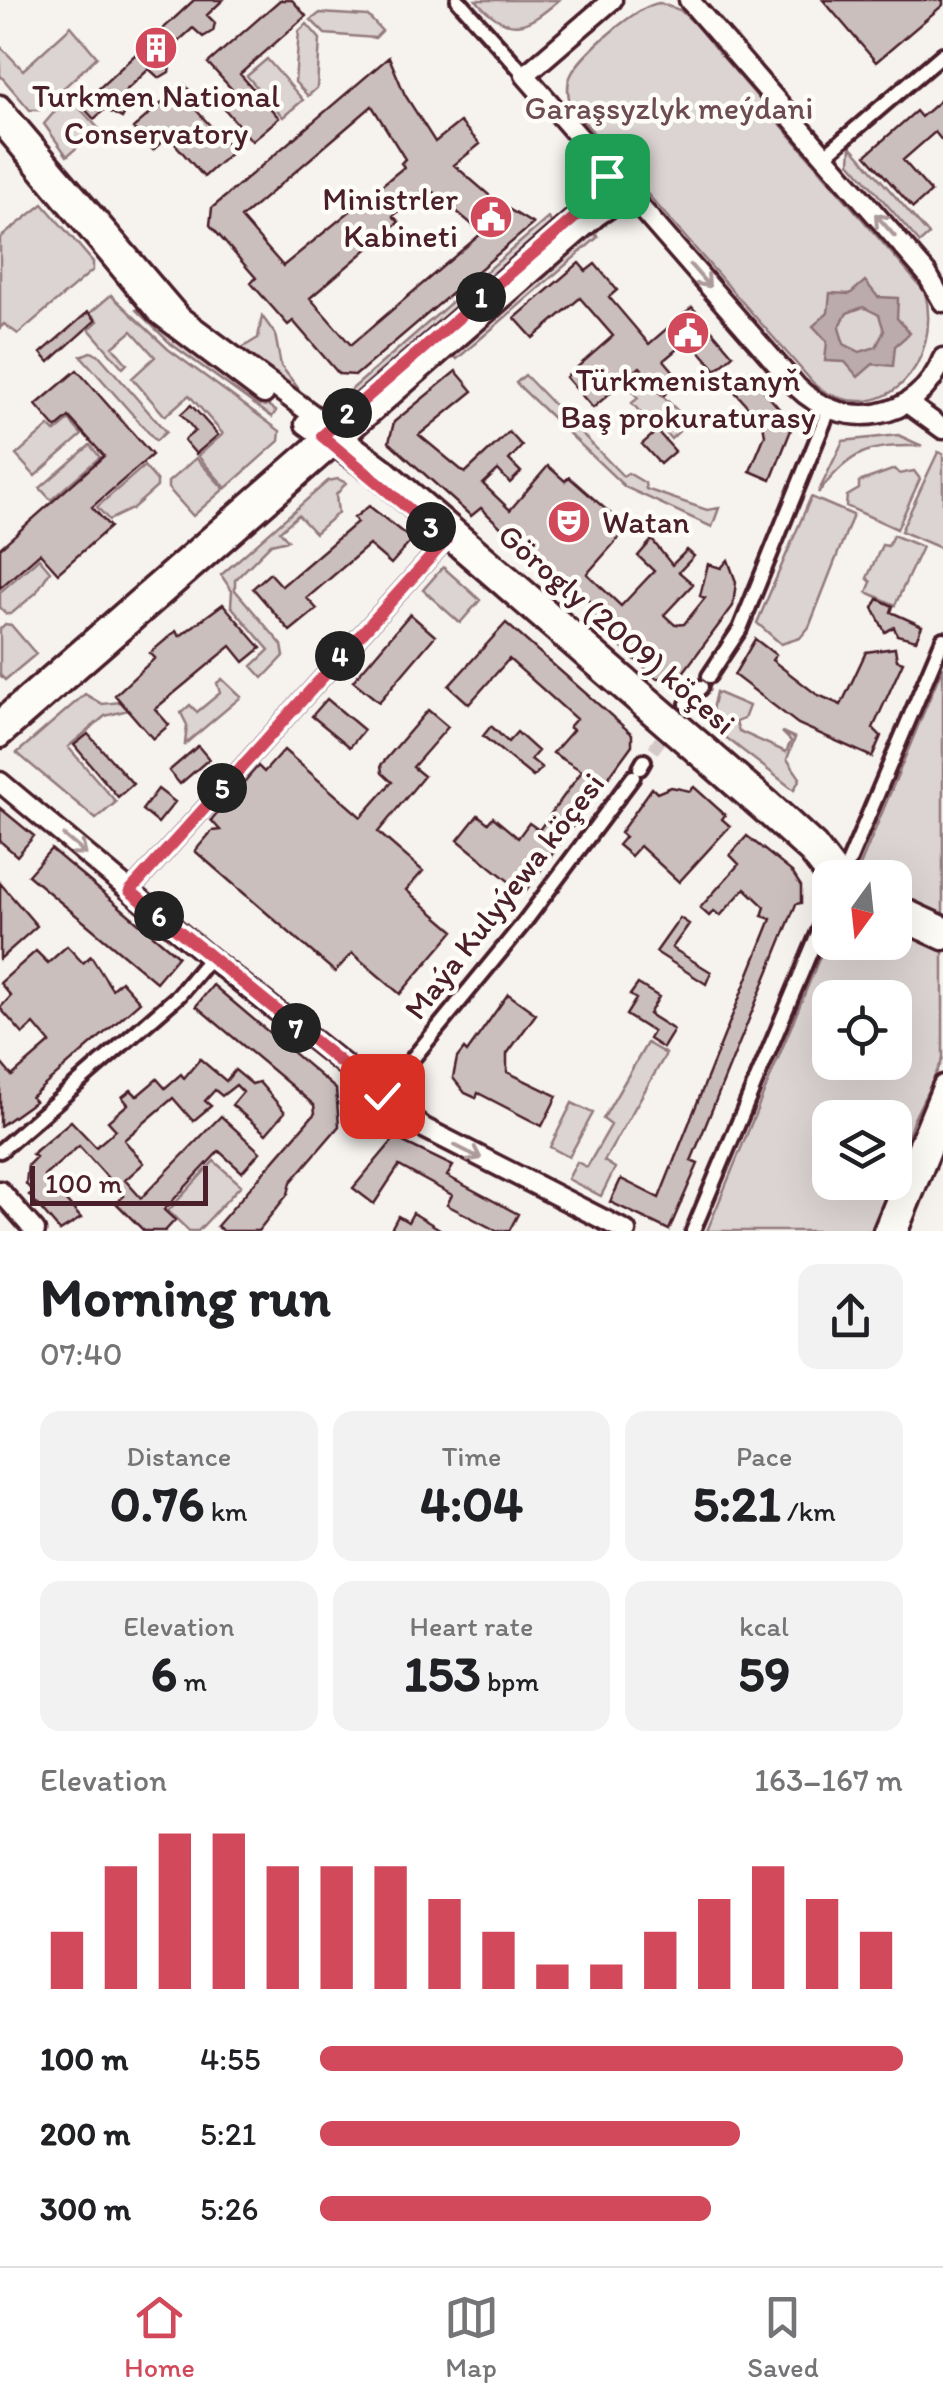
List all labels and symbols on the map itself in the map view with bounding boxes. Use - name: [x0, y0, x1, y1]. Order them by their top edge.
- building icon: Turkmen National Conservatory: [133, 25, 179, 71]
- place label: Turkmen National Conservatory: [32, 77, 280, 152]
- park label: Garaşsyzlyk meýdani: [525, 89, 814, 127]
- pin: [565, 134, 650, 219]
- place label: Ministrler Kabineti: [322, 180, 458, 255]
- public building icon: Ministrler Kabineti: [468, 194, 514, 240]
- one-way arrow: [873, 213, 896, 238]
- one-way arrow: [689, 263, 712, 288]
- pin: 1: [456, 272, 506, 322]
- public building icon: Türkmenistanyň Baş prokuraturasy: [665, 310, 711, 356]
- place label: Türkmenistanyň Baş prokuraturasy: [560, 361, 816, 436]
- pin: 2: [322, 388, 372, 438]
- theatre icon: Watan: [546, 499, 592, 545]
- pin: 3: [406, 502, 456, 552]
- place label: Watan: [602, 503, 690, 541]
- street label: Görogly (2009) köçesi: [491, 516, 743, 742]
- pin: 4: [315, 631, 365, 681]
- pin: 5: [197, 763, 247, 813]
- street label: Maýa Kulyýewa köçesi: [396, 765, 612, 1027]
- one-way arrow: [61, 833, 87, 855]
- north arrow: [812, 860, 912, 960]
- pin: 6: [134, 891, 184, 941]
- pin: 7: [271, 1003, 321, 1053]
- pin: [340, 1054, 425, 1139]
- one-way arrow: [452, 1144, 482, 1163]
- scale bar: [30, 1161, 208, 1206]

